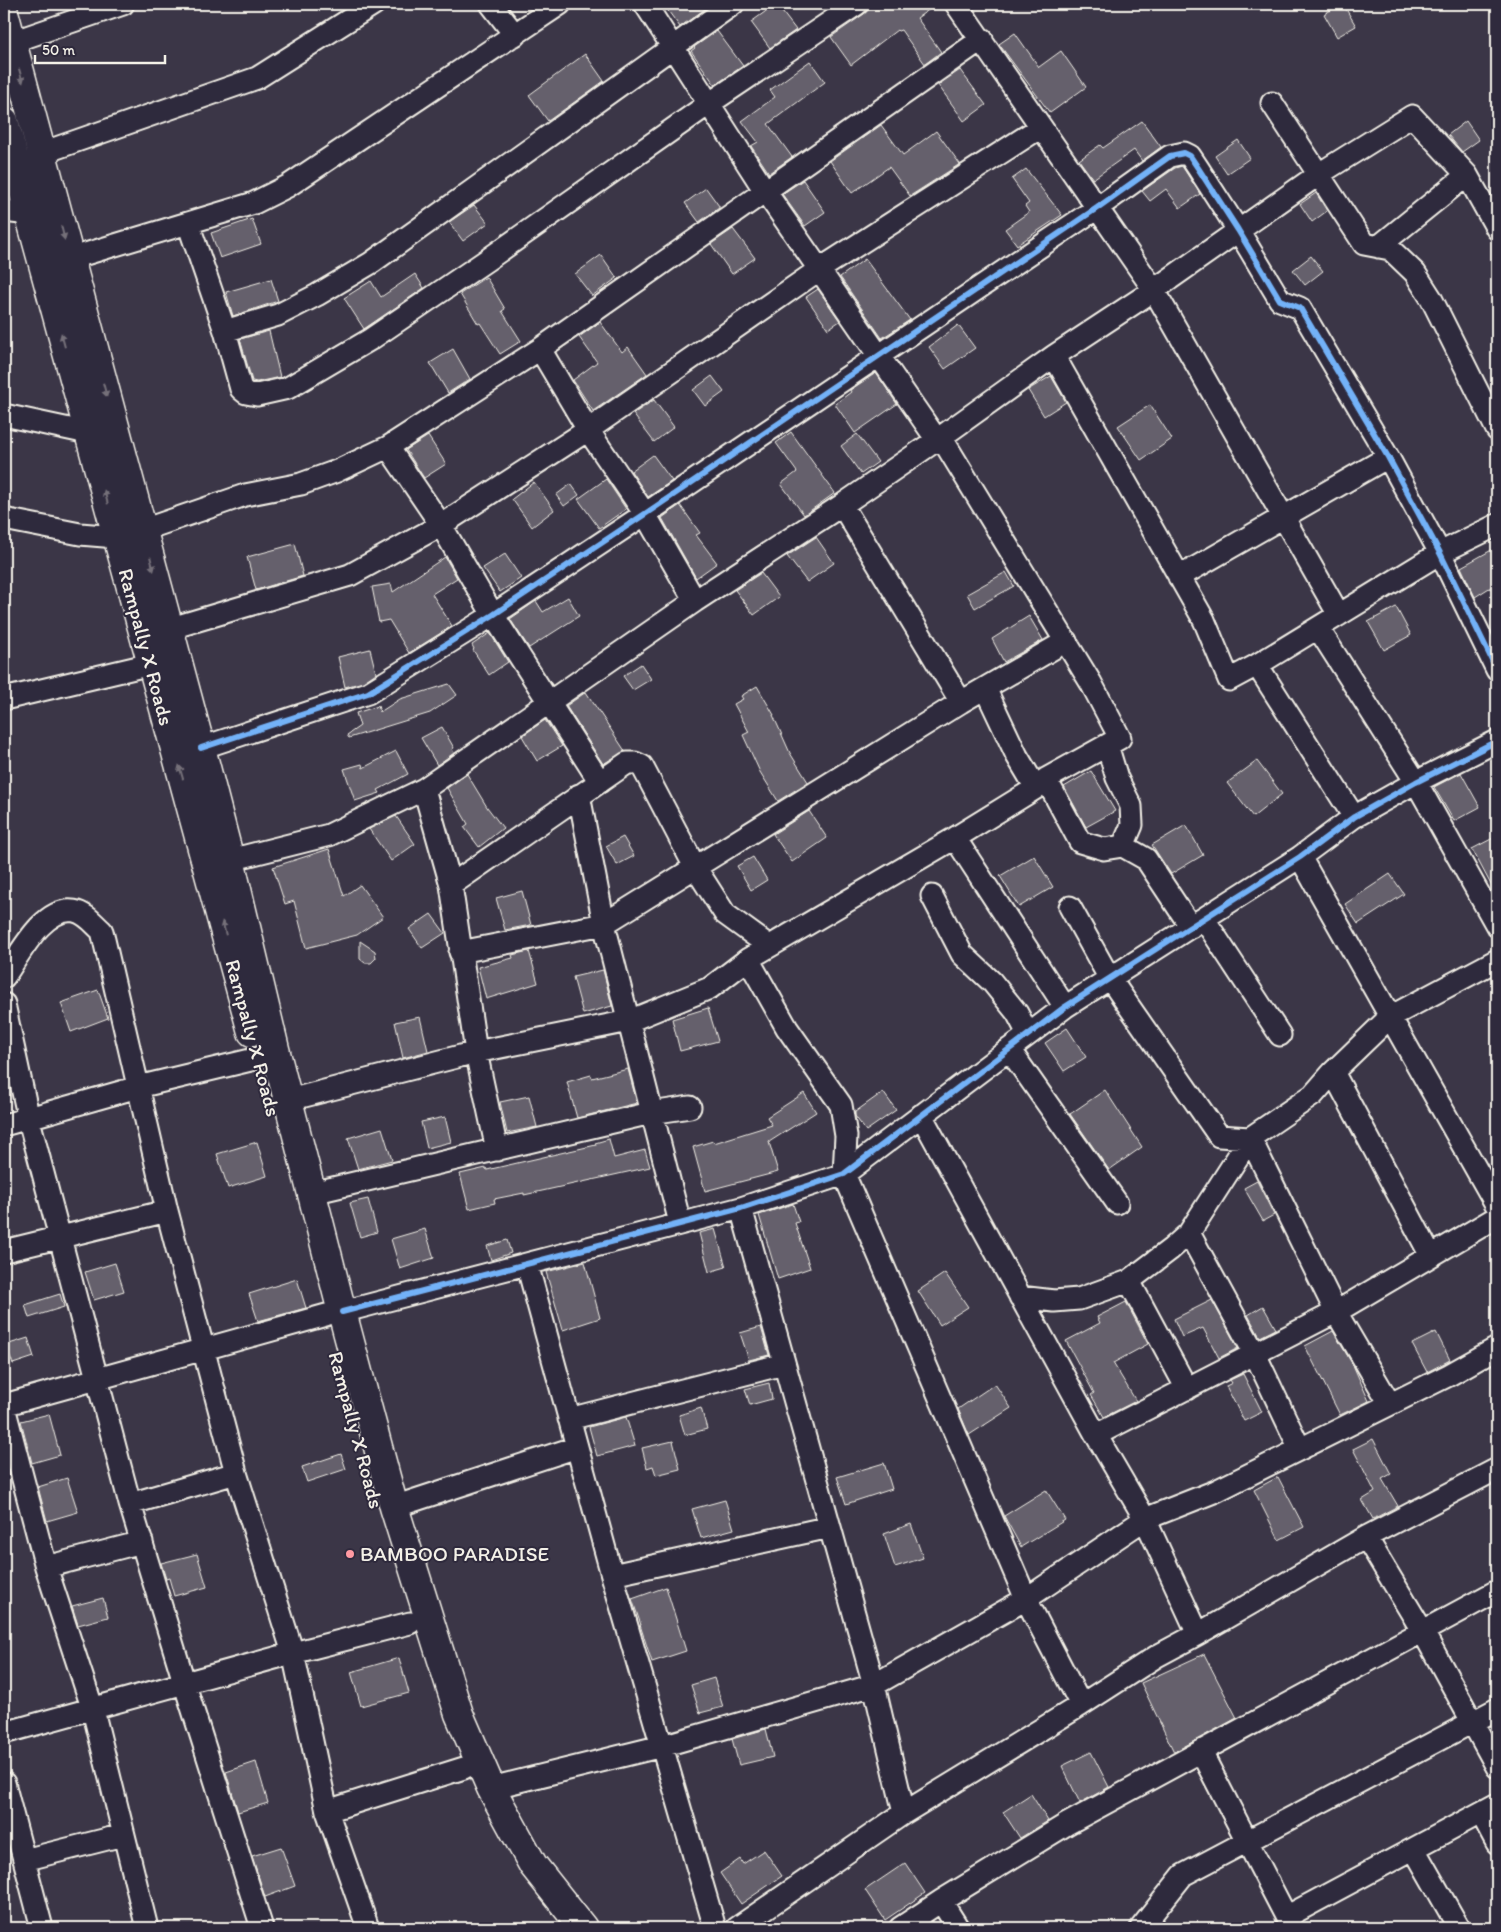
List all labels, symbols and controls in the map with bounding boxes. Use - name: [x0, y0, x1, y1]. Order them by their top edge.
- scale bar: [35, 32, 165, 64]
- text: 50 m: [42, 41, 75, 59]
- one-way arrow: [18, 69, 26, 84]
- one-way arrow: [59, 226, 67, 241]
- one-way arrow: [59, 333, 67, 348]
- one-way arrow: [101, 383, 109, 398]
- one-way arrow: [101, 489, 109, 504]
- one-way arrow: [148, 556, 156, 571]
- street label: Rampally X Roads: [113, 566, 179, 728]
- one-way arrow: [176, 764, 184, 779]
- one-way arrow: [220, 921, 228, 936]
- street label: Rampally X Roads: [220, 957, 286, 1119]
- street label: Rampally X Roads: [323, 1349, 389, 1511]
- place label: BAMBOO PARADISE: [360, 1541, 549, 1566]
- marker: BAMBOO PARADISE: [344, 1548, 356, 1560]

